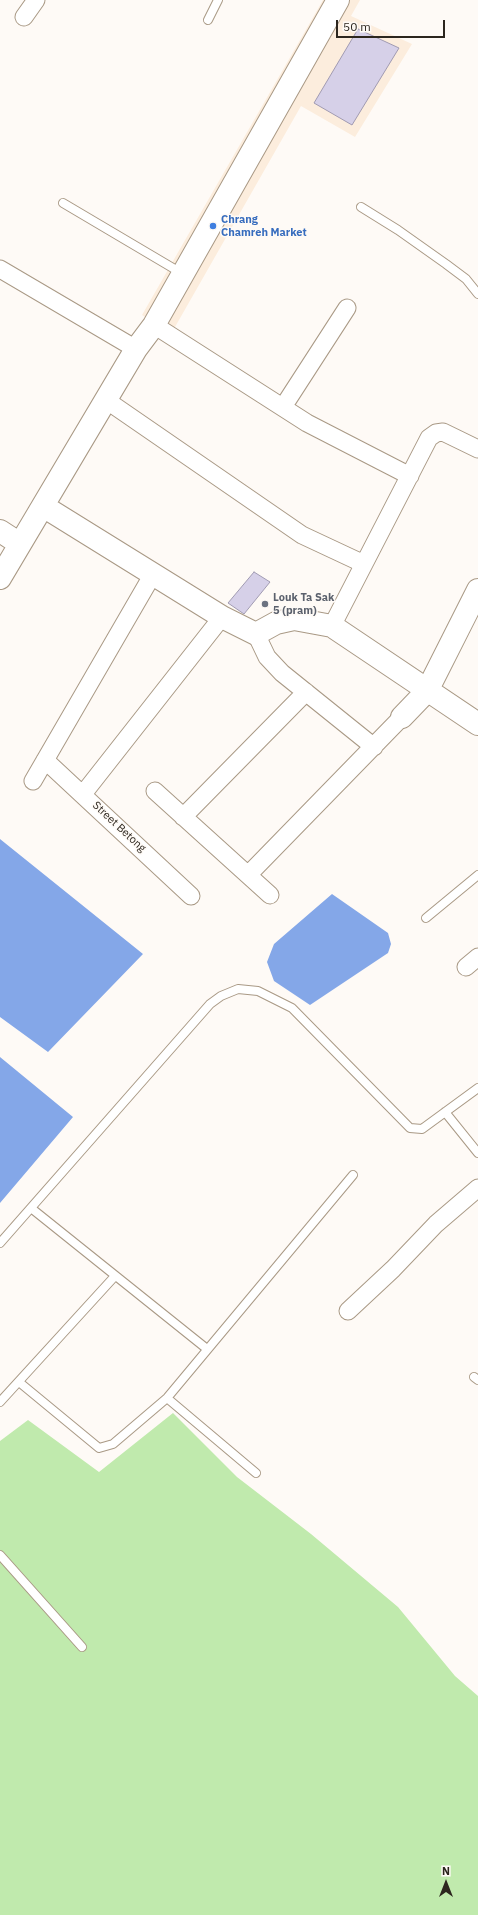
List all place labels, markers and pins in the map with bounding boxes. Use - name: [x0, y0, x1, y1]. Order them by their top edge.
- place label: Chrang Chamreh Market: [221, 213, 307, 239]
- marker: Chrang Chamreh Market: [208, 221, 218, 231]
- place label: Louk Ta Sak 5 (pram): [273, 591, 334, 617]
- marker: Louk Ta Sak 5 (pram): [260, 599, 270, 609]

